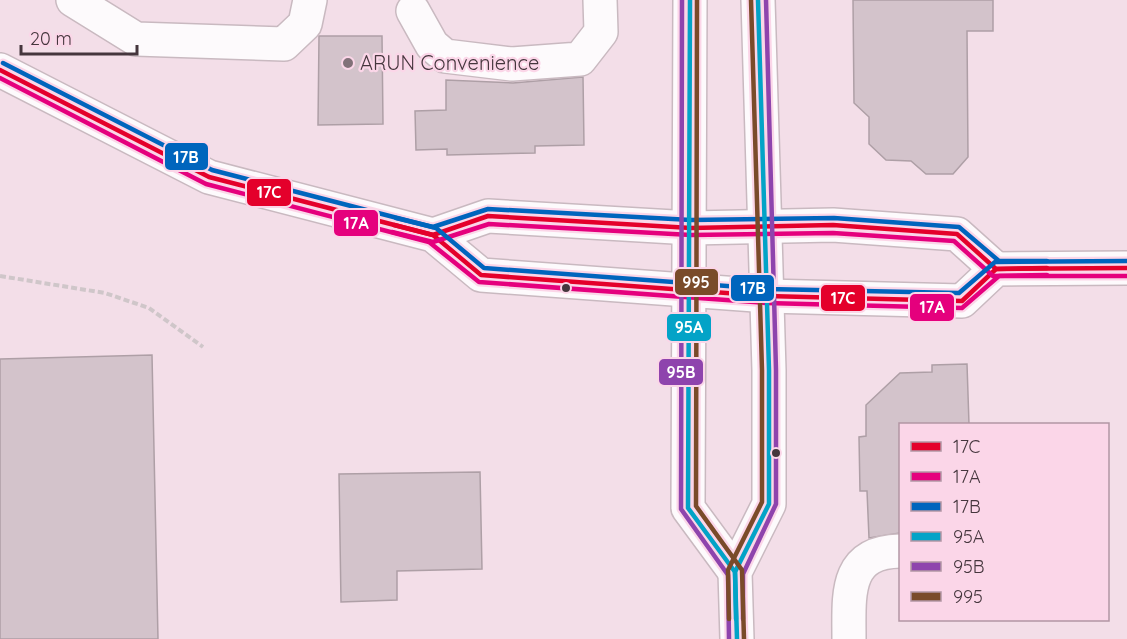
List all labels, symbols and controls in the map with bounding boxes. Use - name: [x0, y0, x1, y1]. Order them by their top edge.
- scale bar: [21, 18, 136, 56]
- text: 20 m: [30, 27, 72, 50]
- place label: ARUN Convenience: [360, 50, 539, 75]
- marker: ARUN Convenience: [341, 56, 355, 70]
- line badge: 17B: [164, 142, 209, 171]
- text: 17B: [173, 147, 199, 167]
- line badge: 17C: [246, 178, 292, 207]
- text: 17C: [257, 182, 281, 202]
- line badge: 17A: [333, 209, 379, 237]
- text: 17A: [343, 213, 369, 233]
- line badge: 995: [674, 268, 719, 296]
- text: 995: [682, 272, 710, 292]
- line badge: 17B: [730, 274, 775, 302]
- text: 17B: [740, 278, 766, 298]
- unlabelled marker: [560, 282, 572, 294]
- line badge: 17C: [820, 284, 866, 312]
- text: 17C: [831, 288, 855, 308]
- line badge: 17A: [909, 293, 955, 322]
- text: 17A: [919, 297, 945, 317]
- line badge: 95A: [666, 313, 712, 342]
- text: 95A: [675, 317, 704, 337]
- line badge: 95B: [658, 358, 704, 386]
- text: 95B: [667, 362, 695, 382]
- legend: [899, 423, 1109, 621]
- text: 17C: [953, 435, 981, 458]
- unlabelled marker: [770, 447, 782, 459]
- text: 17A: [953, 465, 981, 488]
- text: 17B: [953, 495, 981, 518]
- text: 95A: [953, 525, 985, 548]
- text: 95B: [953, 555, 985, 578]
- text: 995: [953, 585, 983, 608]

